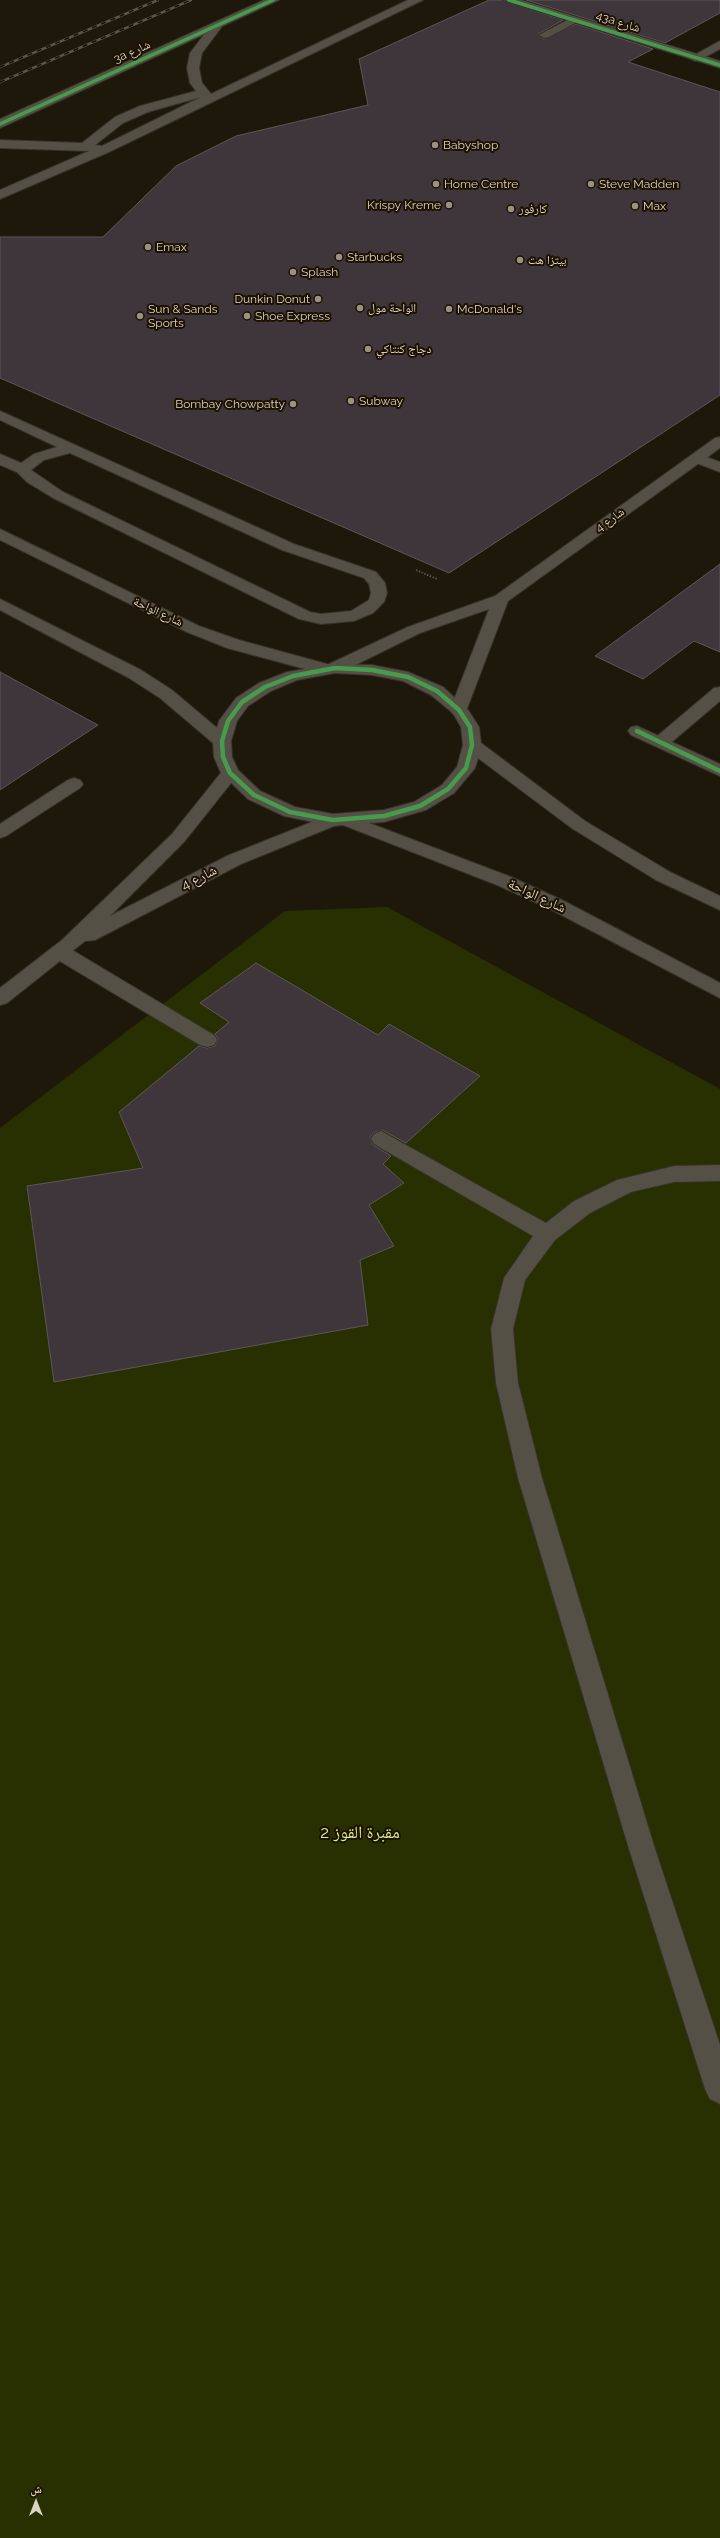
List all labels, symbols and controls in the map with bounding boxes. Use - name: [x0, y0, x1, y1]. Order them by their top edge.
- street label: 43a شارع: [594, 8, 642, 36]
- street label: 3a شارع: [111, 38, 153, 66]
- place label: Babyshop: [443, 138, 498, 152]
- marker: Babyshop: [430, 140, 440, 150]
- place label: Home Centre: [444, 177, 518, 191]
- place label: Steve Madden: [599, 177, 679, 191]
- marker: Home Centre: [431, 179, 441, 189]
- marker: Steve Madden: [586, 179, 596, 189]
- place label: Krispy Kreme: [367, 198, 441, 212]
- place label: Max: [643, 199, 666, 213]
- marker: Krispy Kreme: [444, 200, 454, 210]
- marker: Max: [630, 201, 640, 211]
- place label: كارفور: [519, 202, 547, 216]
- marker: كارفور: [506, 204, 516, 214]
- place label: Emax: [156, 240, 187, 254]
- marker: Emax: [143, 242, 153, 252]
- place label: Starbucks: [347, 250, 402, 264]
- marker: Starbucks: [334, 252, 344, 262]
- place label: بيتزا هت: [528, 253, 567, 267]
- marker: بيتزا هت: [515, 255, 525, 265]
- place label: Splash: [301, 265, 338, 279]
- marker: Splash: [288, 267, 298, 277]
- place label: Dunkin Donut: [234, 292, 310, 306]
- marker: Dunkin Donut: [313, 294, 323, 304]
- place label: الواحة مول: [368, 301, 416, 315]
- place label: Sun & Sands Sports: [148, 302, 218, 330]
- place label: McDonald's: [457, 302, 522, 316]
- marker: الواحة مول: [355, 303, 365, 313]
- marker: McDonald's: [444, 304, 454, 314]
- place label: Shoe Express: [255, 309, 330, 323]
- marker: Sun & Sands Sports: [135, 311, 145, 321]
- marker: Shoe Express: [242, 311, 252, 321]
- place label: دجاج كنتاكي: [376, 342, 431, 356]
- marker: دجاج كنتاكي: [363, 344, 373, 354]
- place label: Subway: [359, 394, 403, 408]
- marker: Subway: [346, 396, 356, 406]
- place label: Bombay Chowpatty: [175, 397, 285, 411]
- marker: Bombay Chowpatty: [288, 399, 298, 409]
- street label: شارع 4: [593, 505, 627, 535]
- street label: شارع الواحة: [131, 594, 185, 630]
- street label: شارع 4: [178, 862, 220, 894]
- street label: شارع الواحة: [506, 875, 568, 917]
- park label: مقبرة القوز 2: [320, 1823, 400, 1843]
- north arrow: [16, 2482, 56, 2522]
- text: ش: [30, 2483, 42, 2496]

